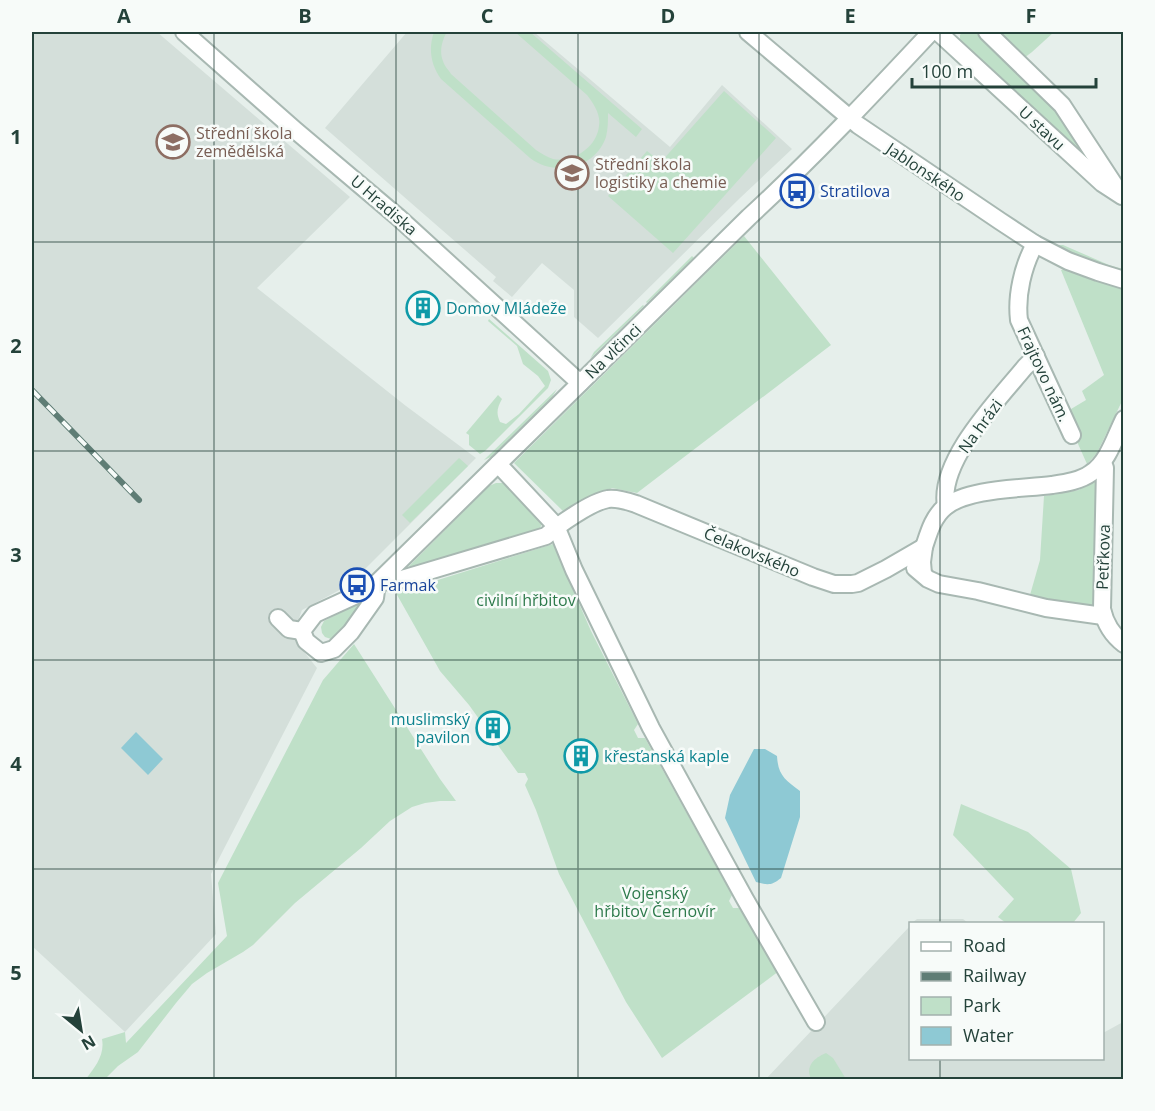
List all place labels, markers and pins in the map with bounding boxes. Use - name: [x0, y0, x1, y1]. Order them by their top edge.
- place label: Střední škola zemědělská: [196, 122, 292, 162]
- school or university icon: Střední škola zemědělská: [155, 124, 191, 160]
- place label: Střední škola logistiky a chemie: [595, 153, 727, 193]
- school or university icon: Střední škola logistiky a chemie: [554, 155, 590, 191]
- bus stop icon: Stratilova: [779, 173, 815, 209]
- place label: Stratilova: [820, 180, 890, 202]
- building icon: Domov Mládeže: [405, 290, 441, 326]
- place label: Domov Mládeže: [446, 297, 566, 319]
- bus stop icon: Farmak: [339, 567, 375, 603]
- place label: Farmak: [380, 574, 436, 596]
- place label: muslimský pavilon: [391, 708, 471, 748]
- building icon: muslimský pavilon: [475, 710, 511, 746]
- building icon: křesťanská kaple: [563, 738, 599, 774]
- place label: křesťanská kaple: [604, 745, 729, 767]

